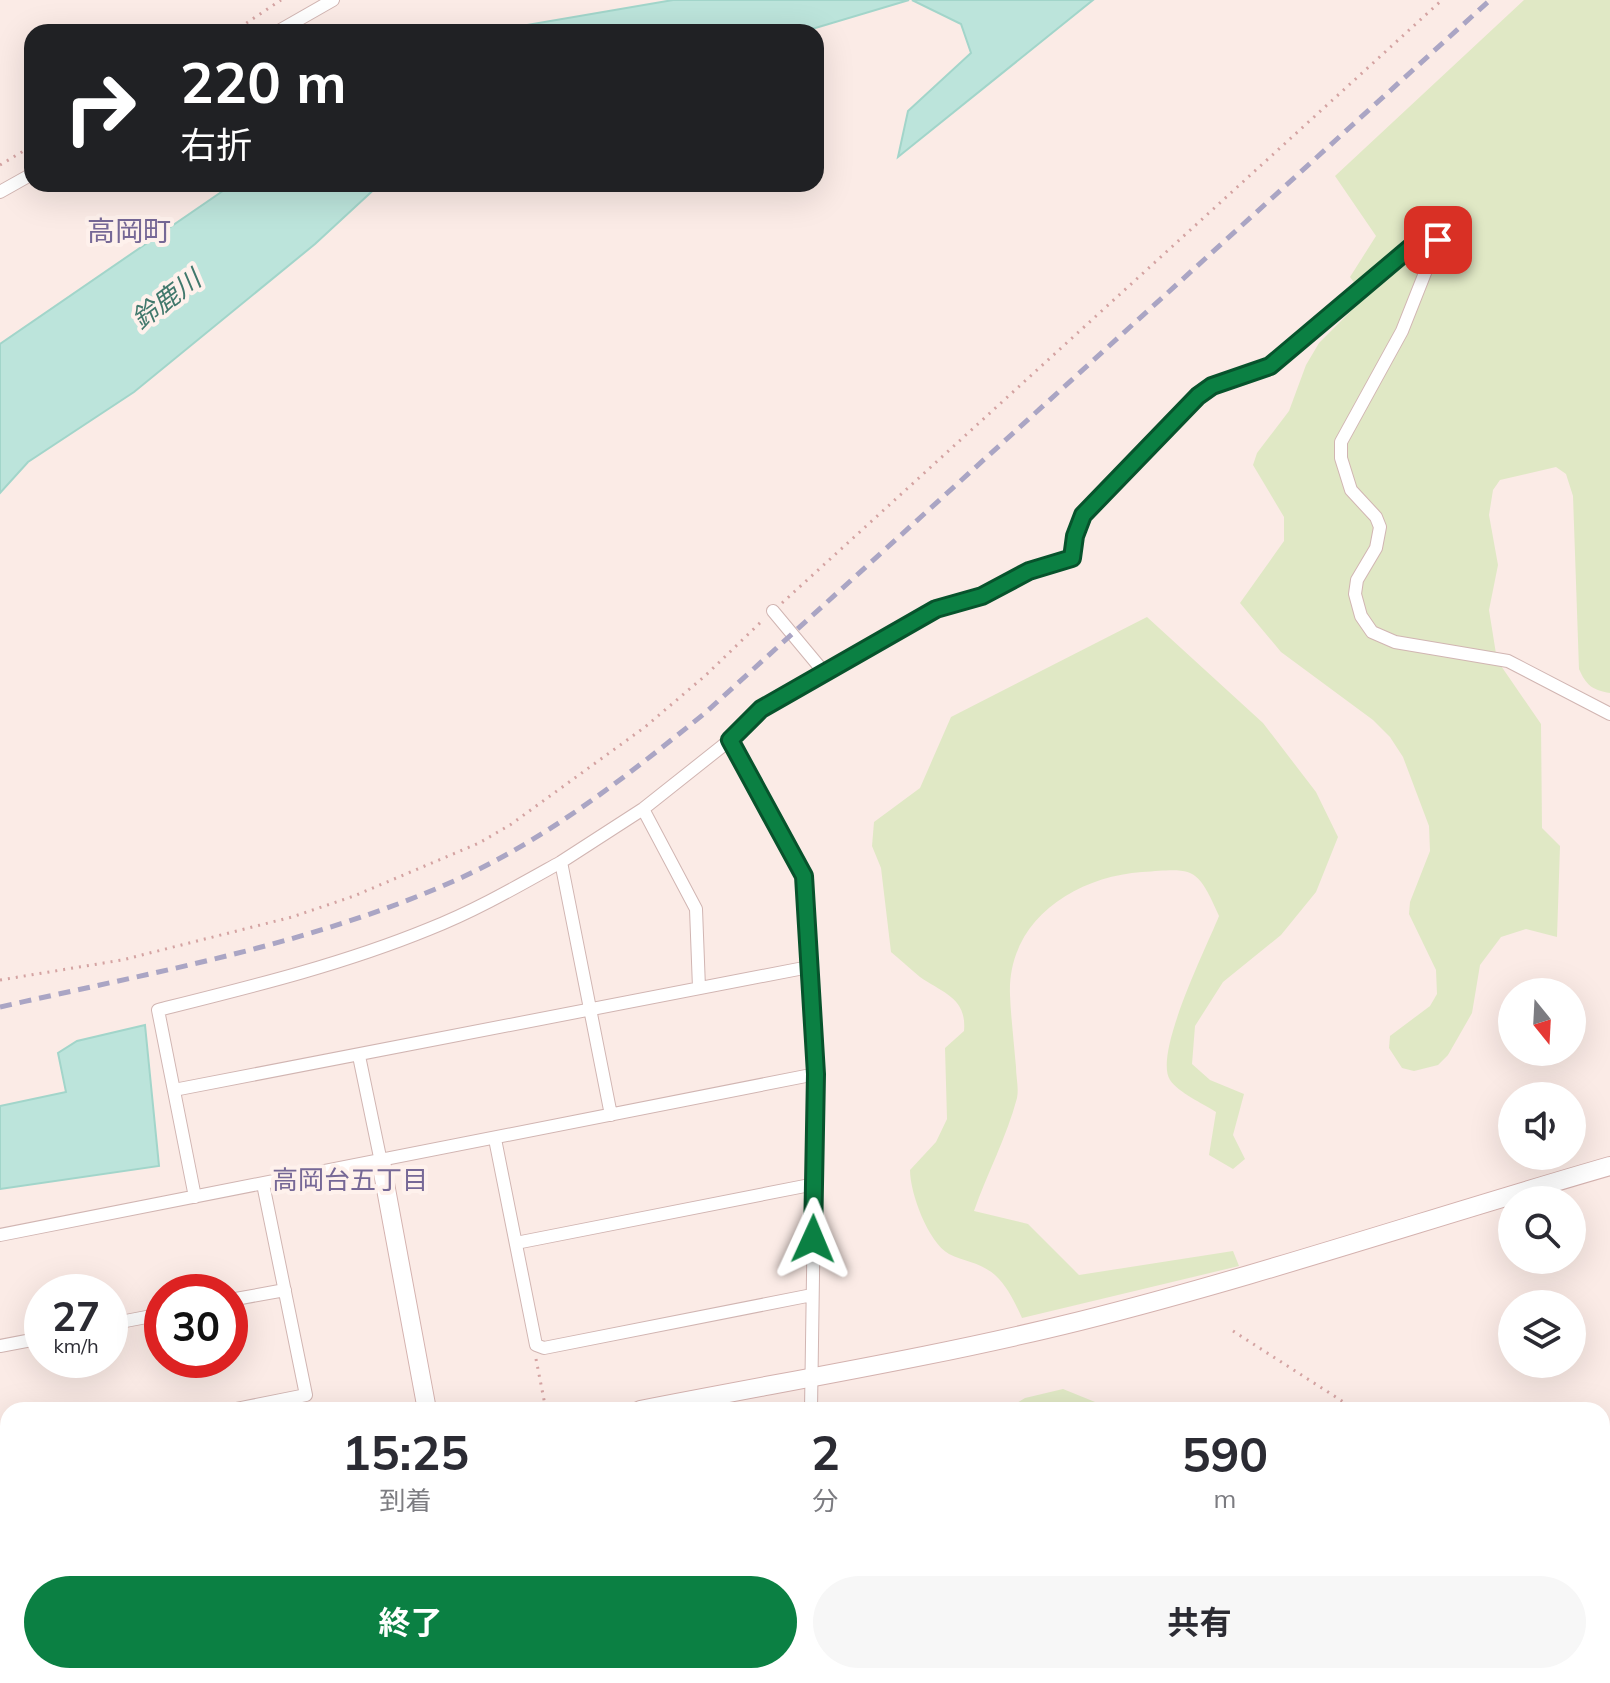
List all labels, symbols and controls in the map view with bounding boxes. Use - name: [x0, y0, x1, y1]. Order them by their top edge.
- text: 220 m: [180, 47, 347, 117]
- icon: right: [48, 56, 152, 160]
- text: 右折: [180, 122, 252, 167]
- pin: [1404, 206, 1472, 274]
- district label: 高岡町: [87, 213, 171, 248]
- icon: arrive: [1416, 218, 1460, 262]
- water label: 鈴鹿川: [125, 261, 209, 336]
- north arrow: [1498, 978, 1586, 1066]
- map controls: [1498, 978, 1586, 1378]
- button: sound: [1498, 1082, 1586, 1170]
- district label: 高岡台五丁目: [272, 1163, 428, 1196]
- button: search: [1498, 1186, 1586, 1274]
- position arrow: [771, 1197, 855, 1281]
- speed limit sign: 30: [144, 1274, 248, 1378]
- button: layers: [1498, 1290, 1586, 1378]
- text: 27: [52, 1291, 100, 1341]
- text: km/h: [53, 1333, 99, 1358]
- text: 15:25: [342, 1422, 469, 1482]
- text: 2: [811, 1422, 840, 1482]
- text: 590: [1182, 1424, 1268, 1484]
- text: m: [1213, 1482, 1236, 1515]
- text: 到着: [379, 1484, 431, 1517]
- text: 分: [812, 1484, 838, 1517]
- button: 終了: [24, 1576, 797, 1668]
- button: 共有: [813, 1576, 1586, 1668]

